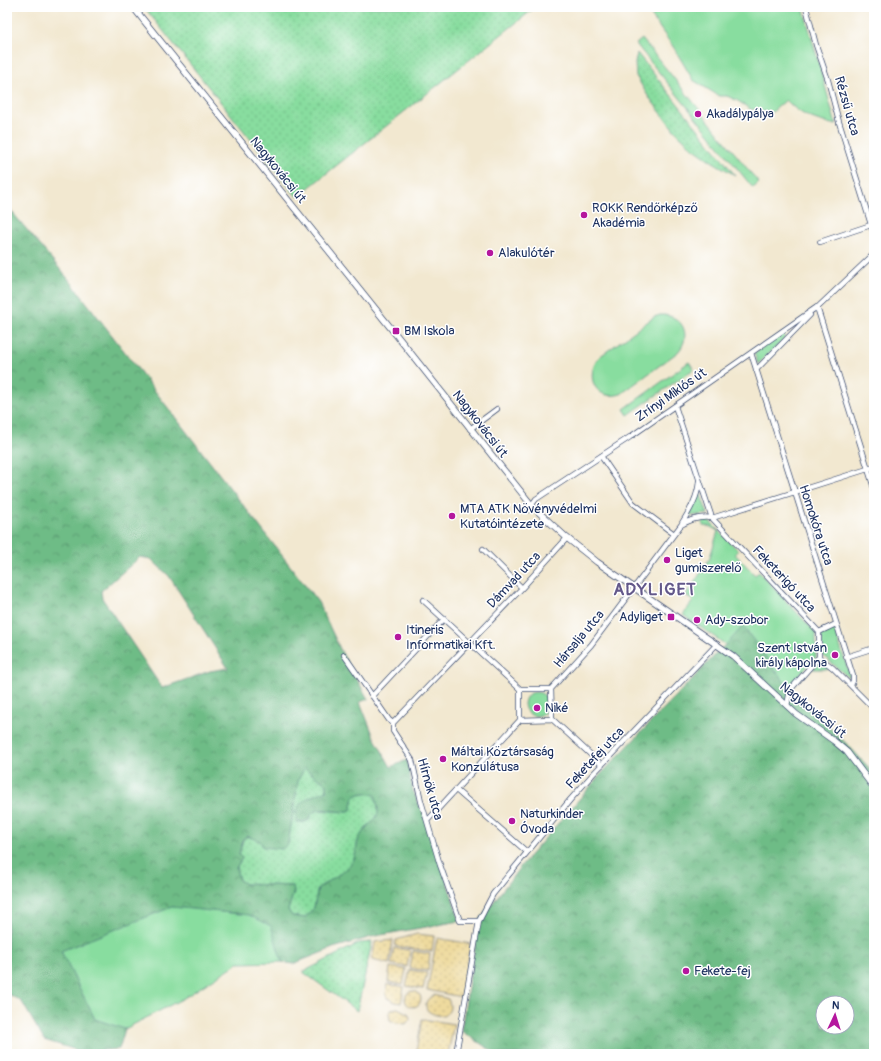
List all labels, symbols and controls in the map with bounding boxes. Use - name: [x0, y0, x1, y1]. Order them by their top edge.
- street label: Rézsű utca: [831, 74, 863, 138]
- place label: Akadálypálya: [706, 106, 774, 122]
- marker: Akadálypálya: [693, 109, 703, 119]
- street label: Nagykovácsi út: [246, 134, 310, 207]
- place label: ROKK Rendőrképző Akadémia: [592, 200, 698, 231]
- marker: ROKK Rendőrképző Akadémia: [579, 210, 589, 220]
- place label: Alakulótér: [498, 245, 555, 261]
- marker: Alakulótér: [485, 248, 495, 258]
- place label: BM Iskola: [404, 323, 455, 339]
- marker: BM Iskola: [391, 326, 401, 336]
- street label: Zrínyi Miklós út: [632, 364, 710, 425]
- street label: Nagykovácsi út: [449, 387, 512, 461]
- street label: Homokóra utca: [795, 483, 837, 567]
- place label: MTA ATK Növényvédelmi Kutatóintézete: [460, 501, 597, 532]
- marker: MTA ATK Növényvédelmi Kutatóintézete: [447, 511, 457, 521]
- street label: Feketerigó utca: [749, 542, 819, 616]
- place label: Liget gumiszerelő: [675, 545, 742, 576]
- street label: Dámvad utca: [484, 548, 544, 612]
- marker: Liget gumiszerelő: [662, 555, 672, 565]
- district label: ADYLIGET: [613, 579, 697, 600]
- street label: Hársalja utca: [550, 607, 608, 671]
- place label: Adyliget: [619, 609, 664, 625]
- marker: Adyliget: [666, 612, 676, 622]
- place label: Ady-szobor: [705, 612, 769, 628]
- marker: Ady-szobor: [692, 615, 702, 625]
- place label: Itineris Informatikai Kft.: [406, 622, 496, 653]
- marker: Itineris Informatikai Kft.: [393, 632, 403, 642]
- place label: Szent István király kápolna: [756, 640, 827, 671]
- marker: Szent István király kápolna: [830, 650, 840, 660]
- street label: Nagykovácsi út: [777, 678, 850, 742]
- place label: Niké: [545, 700, 569, 716]
- marker: Niké: [532, 703, 542, 713]
- street label: Feketefej utca: [562, 724, 628, 792]
- place label: Máltai Köztársaság Konzulátusa: [451, 744, 554, 775]
- marker: Máltai Köztársaság Konzulátusa: [438, 754, 448, 764]
- street label: Hírnök utca: [414, 756, 446, 822]
- place label: Naturkinder Óvoda: [520, 806, 584, 837]
- marker: Naturkinder Óvoda: [507, 816, 517, 826]
- place label: Fekete-fej: [694, 963, 751, 979]
- marker: Fekete-fej: [681, 966, 691, 976]
- north arrow: [815, 995, 855, 1035]
- text: N: [831, 999, 840, 1012]

